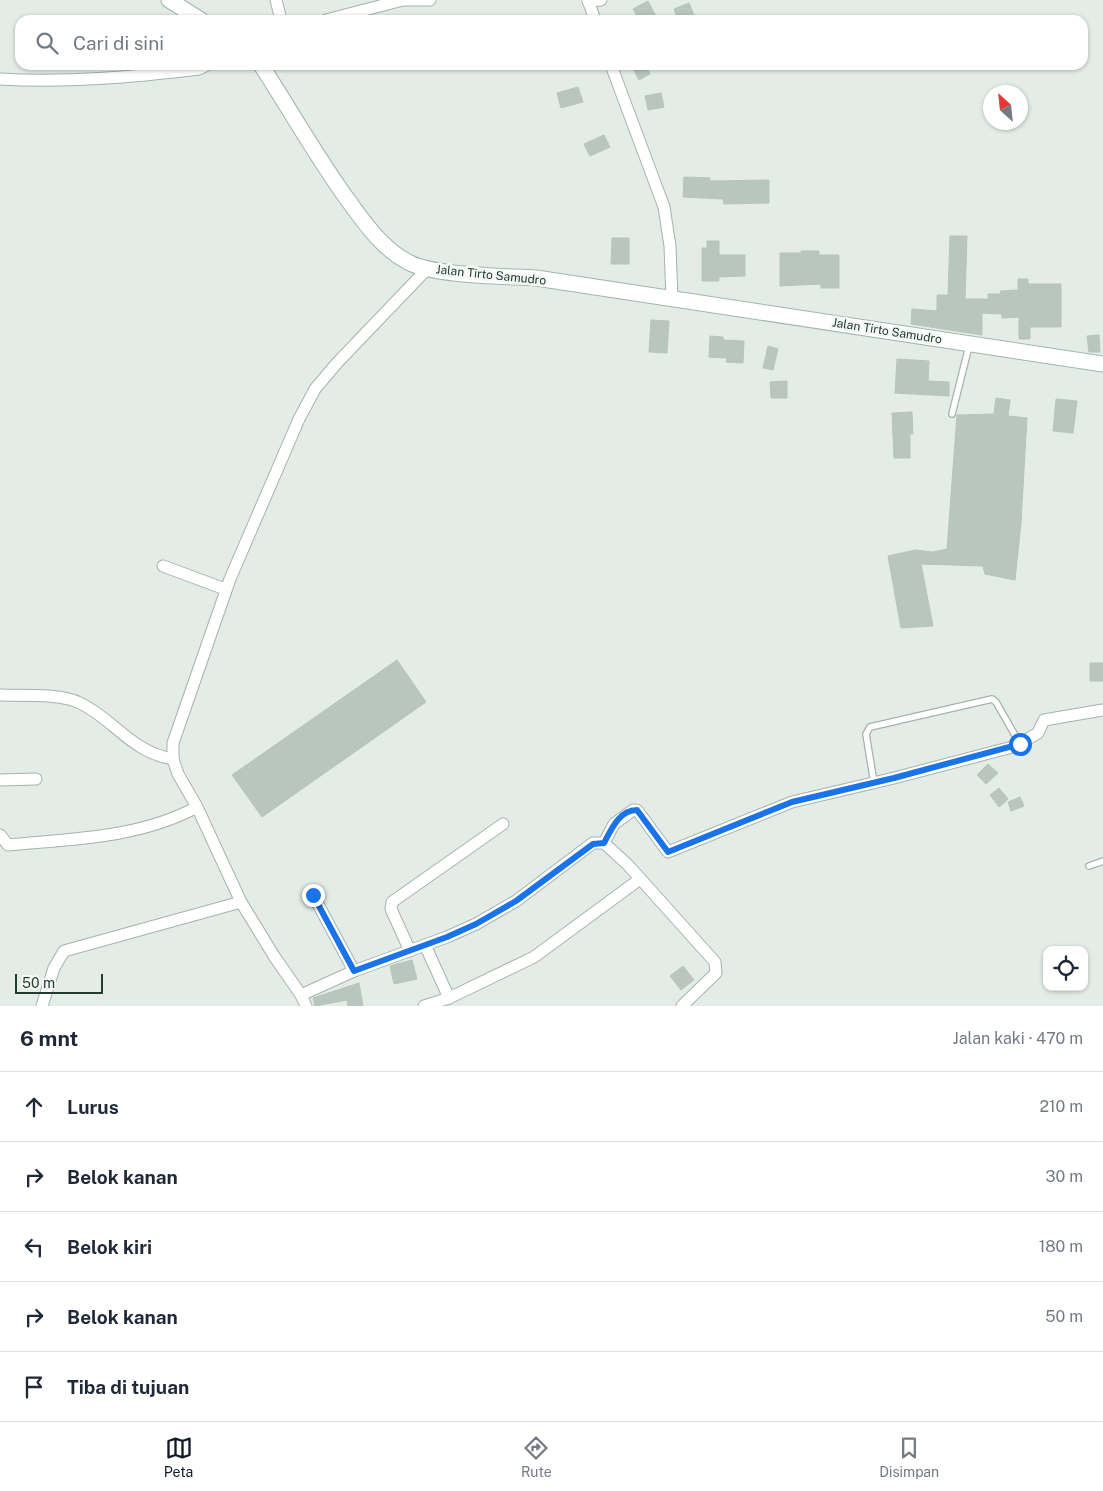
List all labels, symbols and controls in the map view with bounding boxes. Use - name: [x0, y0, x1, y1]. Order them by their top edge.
- search box: [15, 15, 1088, 70]
- icon: search: [33, 29, 61, 57]
- text: Cari di sini: [73, 32, 164, 54]
- north arrow: [983, 85, 1028, 130]
- street label: Jalan Tirto Samudro: [435, 262, 547, 288]
- street label: Jalan Tirto Samudro: [831, 315, 943, 347]
- route start: [1009, 733, 1032, 756]
- route end: [302, 884, 325, 907]
- map controls: [1043, 946, 1088, 991]
- button: locate: [1043, 946, 1088, 991]
- scale bar: [15, 971, 102, 994]
- text: 50 m: [22, 975, 55, 991]
- text: 6 mnt: [20, 1026, 78, 1051]
- text: Jalan kaki · 470 m: [952, 1029, 1083, 1048]
- icon: ahead: [20, 1093, 48, 1121]
- text: Lurus: [67, 1096, 119, 1118]
- text: 210 m: [1039, 1097, 1083, 1116]
- icon: right: [20, 1163, 48, 1191]
- text: Belok kanan: [67, 1166, 178, 1188]
- text: 30 m: [1046, 1167, 1083, 1186]
- icon: left: [20, 1233, 48, 1261]
- text: Belok kiri: [67, 1236, 152, 1258]
- text: 180 m: [1039, 1237, 1083, 1256]
- icon: right: [20, 1303, 48, 1331]
- text: Belok kanan: [67, 1306, 178, 1328]
- text: 50 m: [1045, 1307, 1083, 1326]
- icon: arrive: [20, 1373, 48, 1401]
- text: Tiba di tujuan: [67, 1376, 189, 1398]
- tab: Peta: [164, 1434, 193, 1480]
- tab: Rute: [521, 1434, 552, 1480]
- tab: Disimpan: [879, 1434, 939, 1480]

